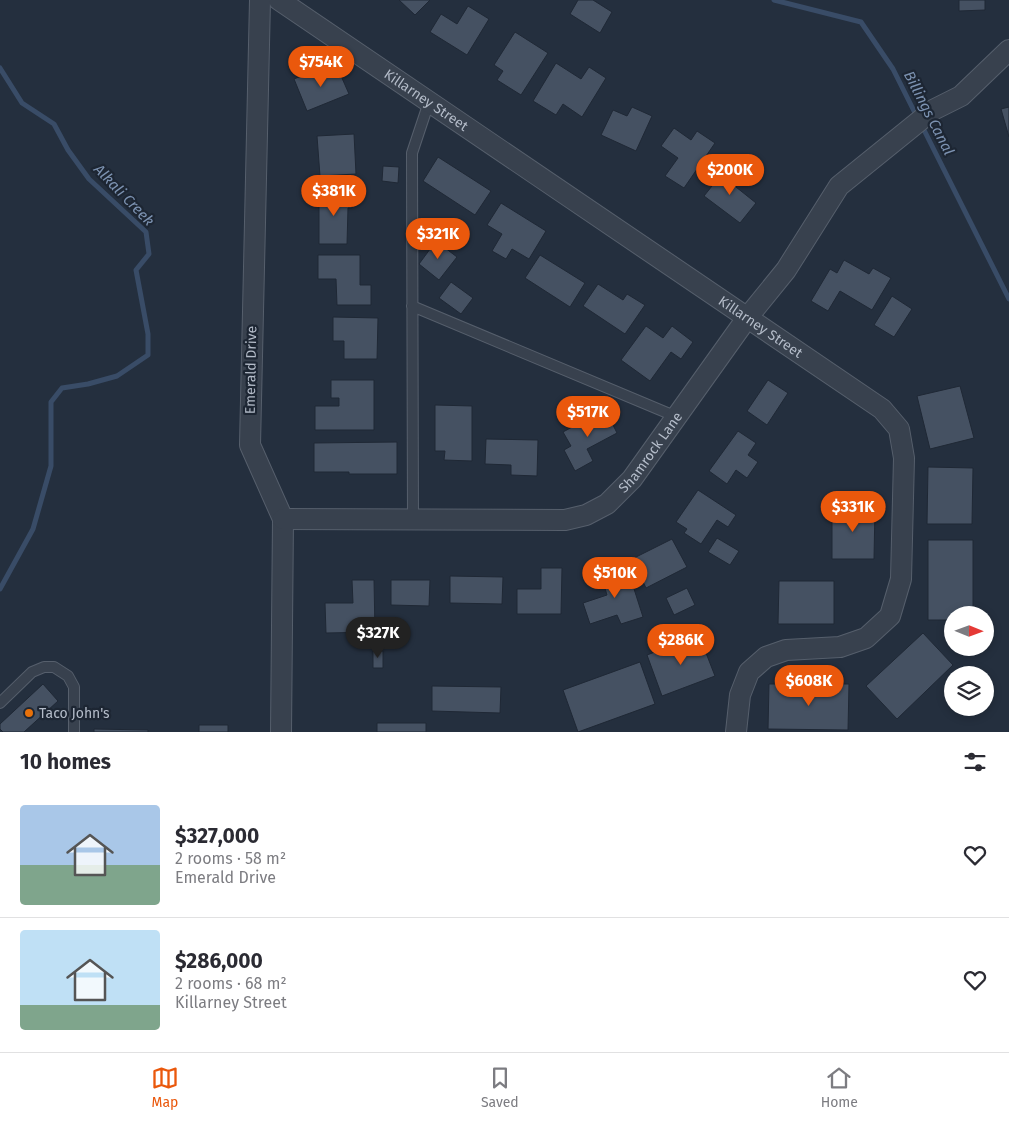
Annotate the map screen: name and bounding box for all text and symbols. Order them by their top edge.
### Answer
pin: $754K [286,46,356,88]
text: $754K [299,52,343,71]
street label: Killarney Street [381,65,472,135]
water label: Billings Canal [900,68,958,158]
pin: $200K [695,154,765,196]
water label: Alkali Creek [89,160,158,230]
text: $200K [707,160,753,179]
pin: $381K [299,174,369,217]
text: $381K [312,181,356,200]
pin: $321K [403,218,473,260]
text: $321K [417,224,459,243]
street label: Killarney Street [715,292,807,362]
street label: Emerald Drive [242,326,260,414]
pin: $517K [553,396,623,438]
text: $517K [567,402,609,421]
street label: Shamrock Lane [615,408,686,496]
pin: $331K [818,490,888,533]
text: $331K [832,497,874,516]
pin: $510K [580,556,650,599]
text: $510K [593,563,637,582]
north arrow [944,606,994,656]
map controls [944,606,994,716]
pin: $327K [343,616,413,659]
text: $327K [357,623,399,642]
pin: $286K [646,624,716,666]
text: $286K [658,630,704,649]
pin: $608K [774,664,844,707]
button: layers [944,666,994,716]
text: $608K [786,671,832,690]
place label: Taco John's [39,705,110,722]
marker: Taco John's [23,707,35,719]
icon: filters [961,748,989,776]
text: 10 homes [20,749,111,775]
text: $327,000 [175,823,259,849]
icon: home [60,825,120,885]
icon: heart [961,841,989,869]
text: 2 rooms · 58 m² [175,849,286,868]
text: Emerald Drive [175,868,276,887]
text: $286,000 [175,948,263,974]
icon: home [60,950,120,1010]
icon: heart [961,966,989,994]
text: 2 rooms · 68 m² [175,974,287,993]
text: Killarney Street [175,993,287,1012]
tab: Map [151,1064,179,1111]
tab: Saved [481,1064,519,1111]
tab: Home [821,1064,858,1111]

